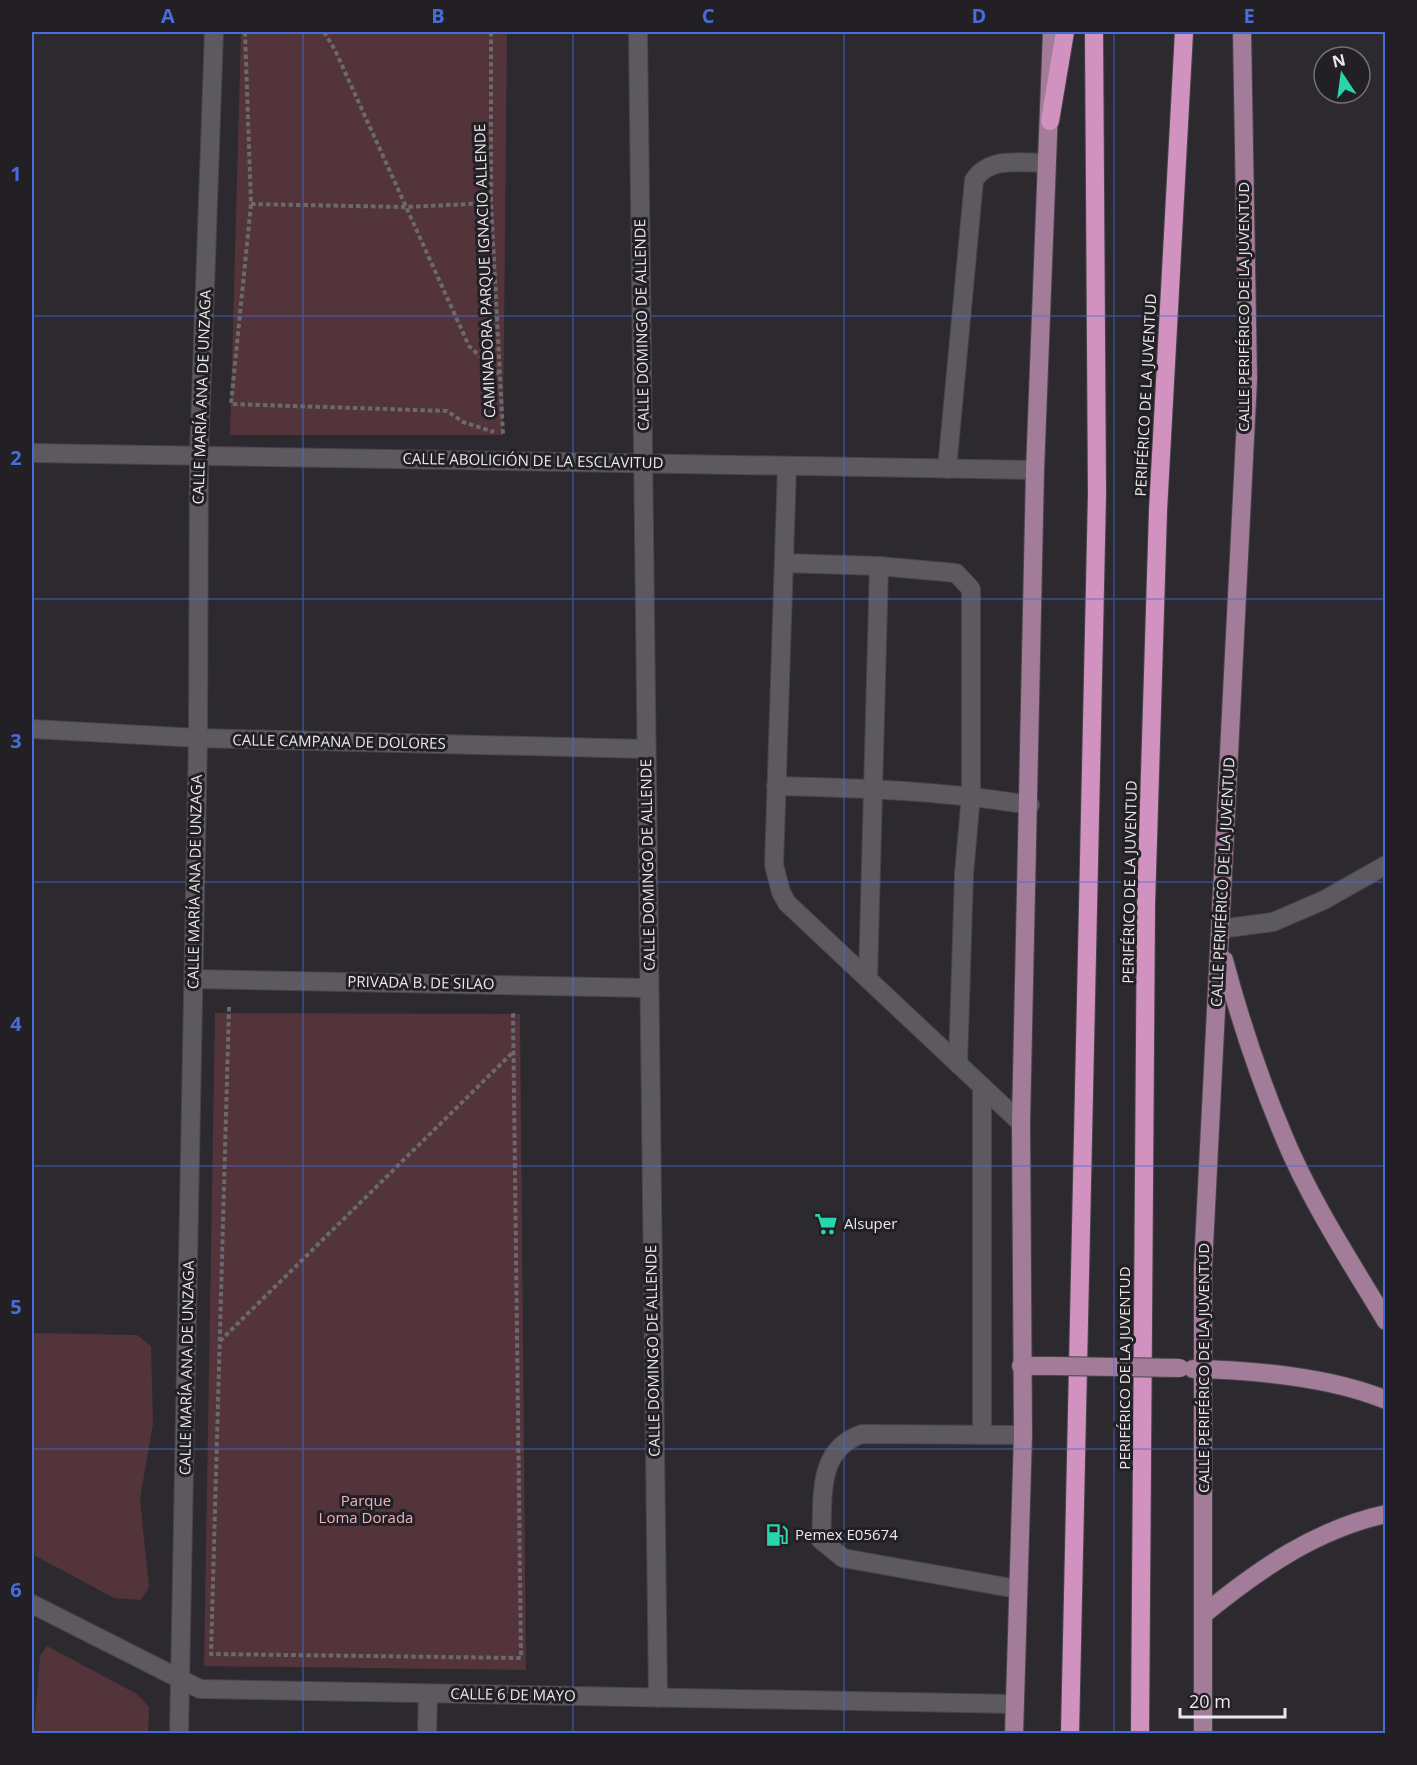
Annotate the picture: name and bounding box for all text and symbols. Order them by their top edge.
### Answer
text: A [161,2,175,29]
text: B [431,2,445,29]
text: C [702,2,715,29]
text: D [972,2,986,29]
text: E [1243,2,1255,29]
north arrow [1312,45,1372,105]
text: N [1330,48,1347,73]
street label: CAMINADORA PARQUE IGNACIO ALLENDE [469,124,499,418]
text: 1 [10,160,22,187]
street label: CALLE PERIFÉRICO DE LA JUVENTUD [1233,182,1253,432]
street label: CALLE DOMINGO DE ALLENDE [629,219,653,431]
street label: CALLE MARÍA ANA DE UNZAGA [187,289,215,505]
street label: PERIFÉRICO DE LA JUVENTUD [1130,293,1160,497]
text: 2 [10,444,22,471]
street label: CALLE ABOLICIÓN DE LA ESCLAVITUD [402,448,664,472]
text: 3 [10,727,22,754]
street label: CALLE CAMPANA DE DOLORES [232,729,446,753]
street label: CALLE PERIFÉRICO DE LA JUVENTUD [1205,757,1239,1007]
street label: CALLE DOMINGO DE ALLENDE [635,759,659,971]
street label: CALLE MARÍA ANA DE UNZAGA [182,774,206,989]
street label: PERIFÉRICO DE LA JUVENTUD [1117,780,1141,984]
street label: PRIVADA B. DE SILAO [347,971,495,993]
text: 4 [10,1010,22,1037]
supermarket icon: Alsuper [813,1211,839,1237]
place label: Alsuper [844,1213,897,1233]
street label: CALLE PERIFÉRICO DE LA JUVENTUD [1193,1243,1213,1493]
street label: CALLE DOMINGO DE ALLENDE [640,1245,664,1457]
street label: CALLE MARÍA ANA DE UNZAGA [174,1260,198,1475]
street label: PERIFÉRICO DE LA JUVENTUD [1114,1266,1134,1470]
text: 5 [10,1293,22,1320]
park label: Parque Loma Dorada [319,1490,413,1527]
fuel station icon: Pemex E05674 [764,1522,790,1548]
place label: Pemex E05674 [795,1524,898,1544]
text: 6 [10,1576,22,1603]
scale bar [1180,1681,1285,1719]
street label: CALLE 6 DE MAYO [450,1683,576,1705]
text: 20 m [1189,1689,1231,1713]

